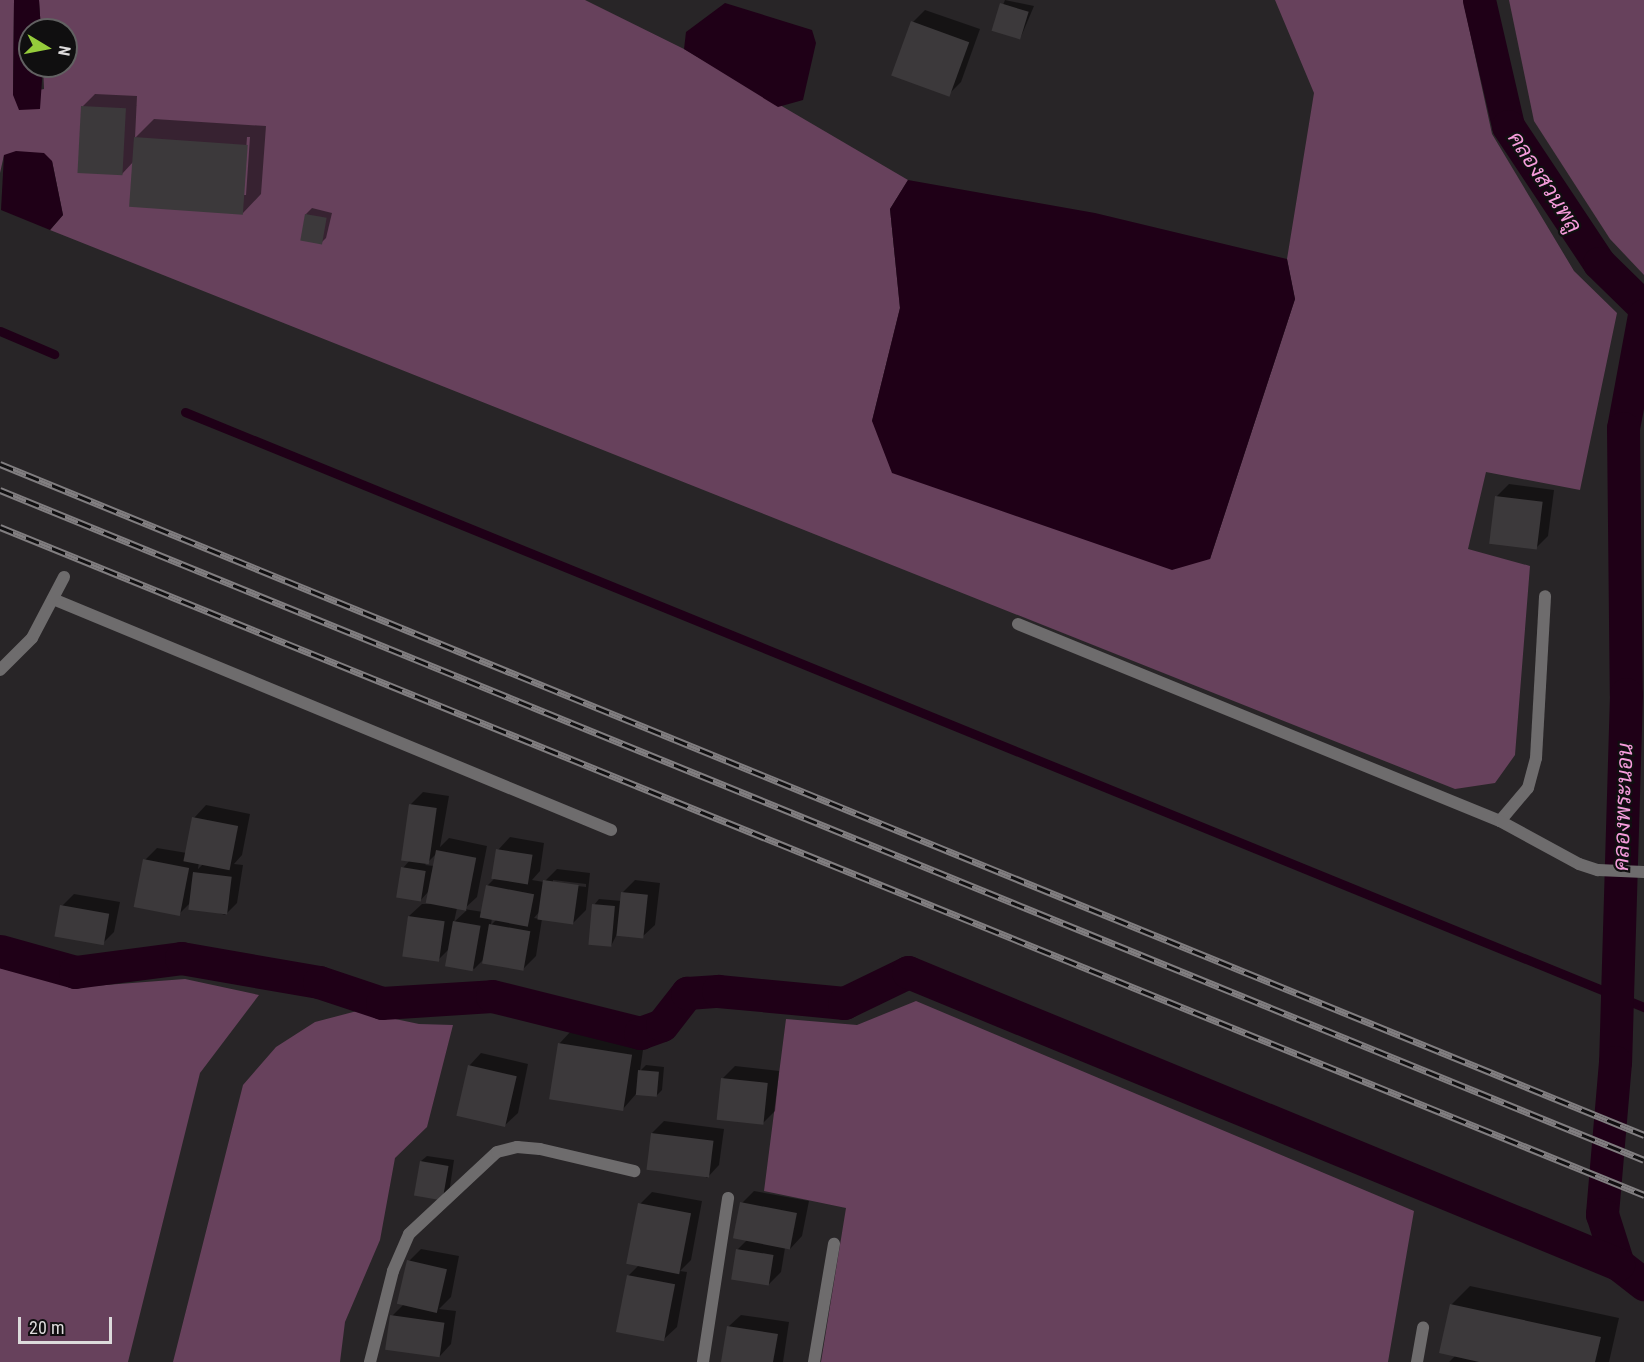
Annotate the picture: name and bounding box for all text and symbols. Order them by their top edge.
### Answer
north arrow [18,18,78,78]
text: N [54,44,74,57]
water label: คลองสวนพลู [1502,126,1588,238]
water label: คลองพระนอน [1608,743,1638,871]
scale bar [21,1305,116,1343]
text: 20 m [29,1317,64,1338]

